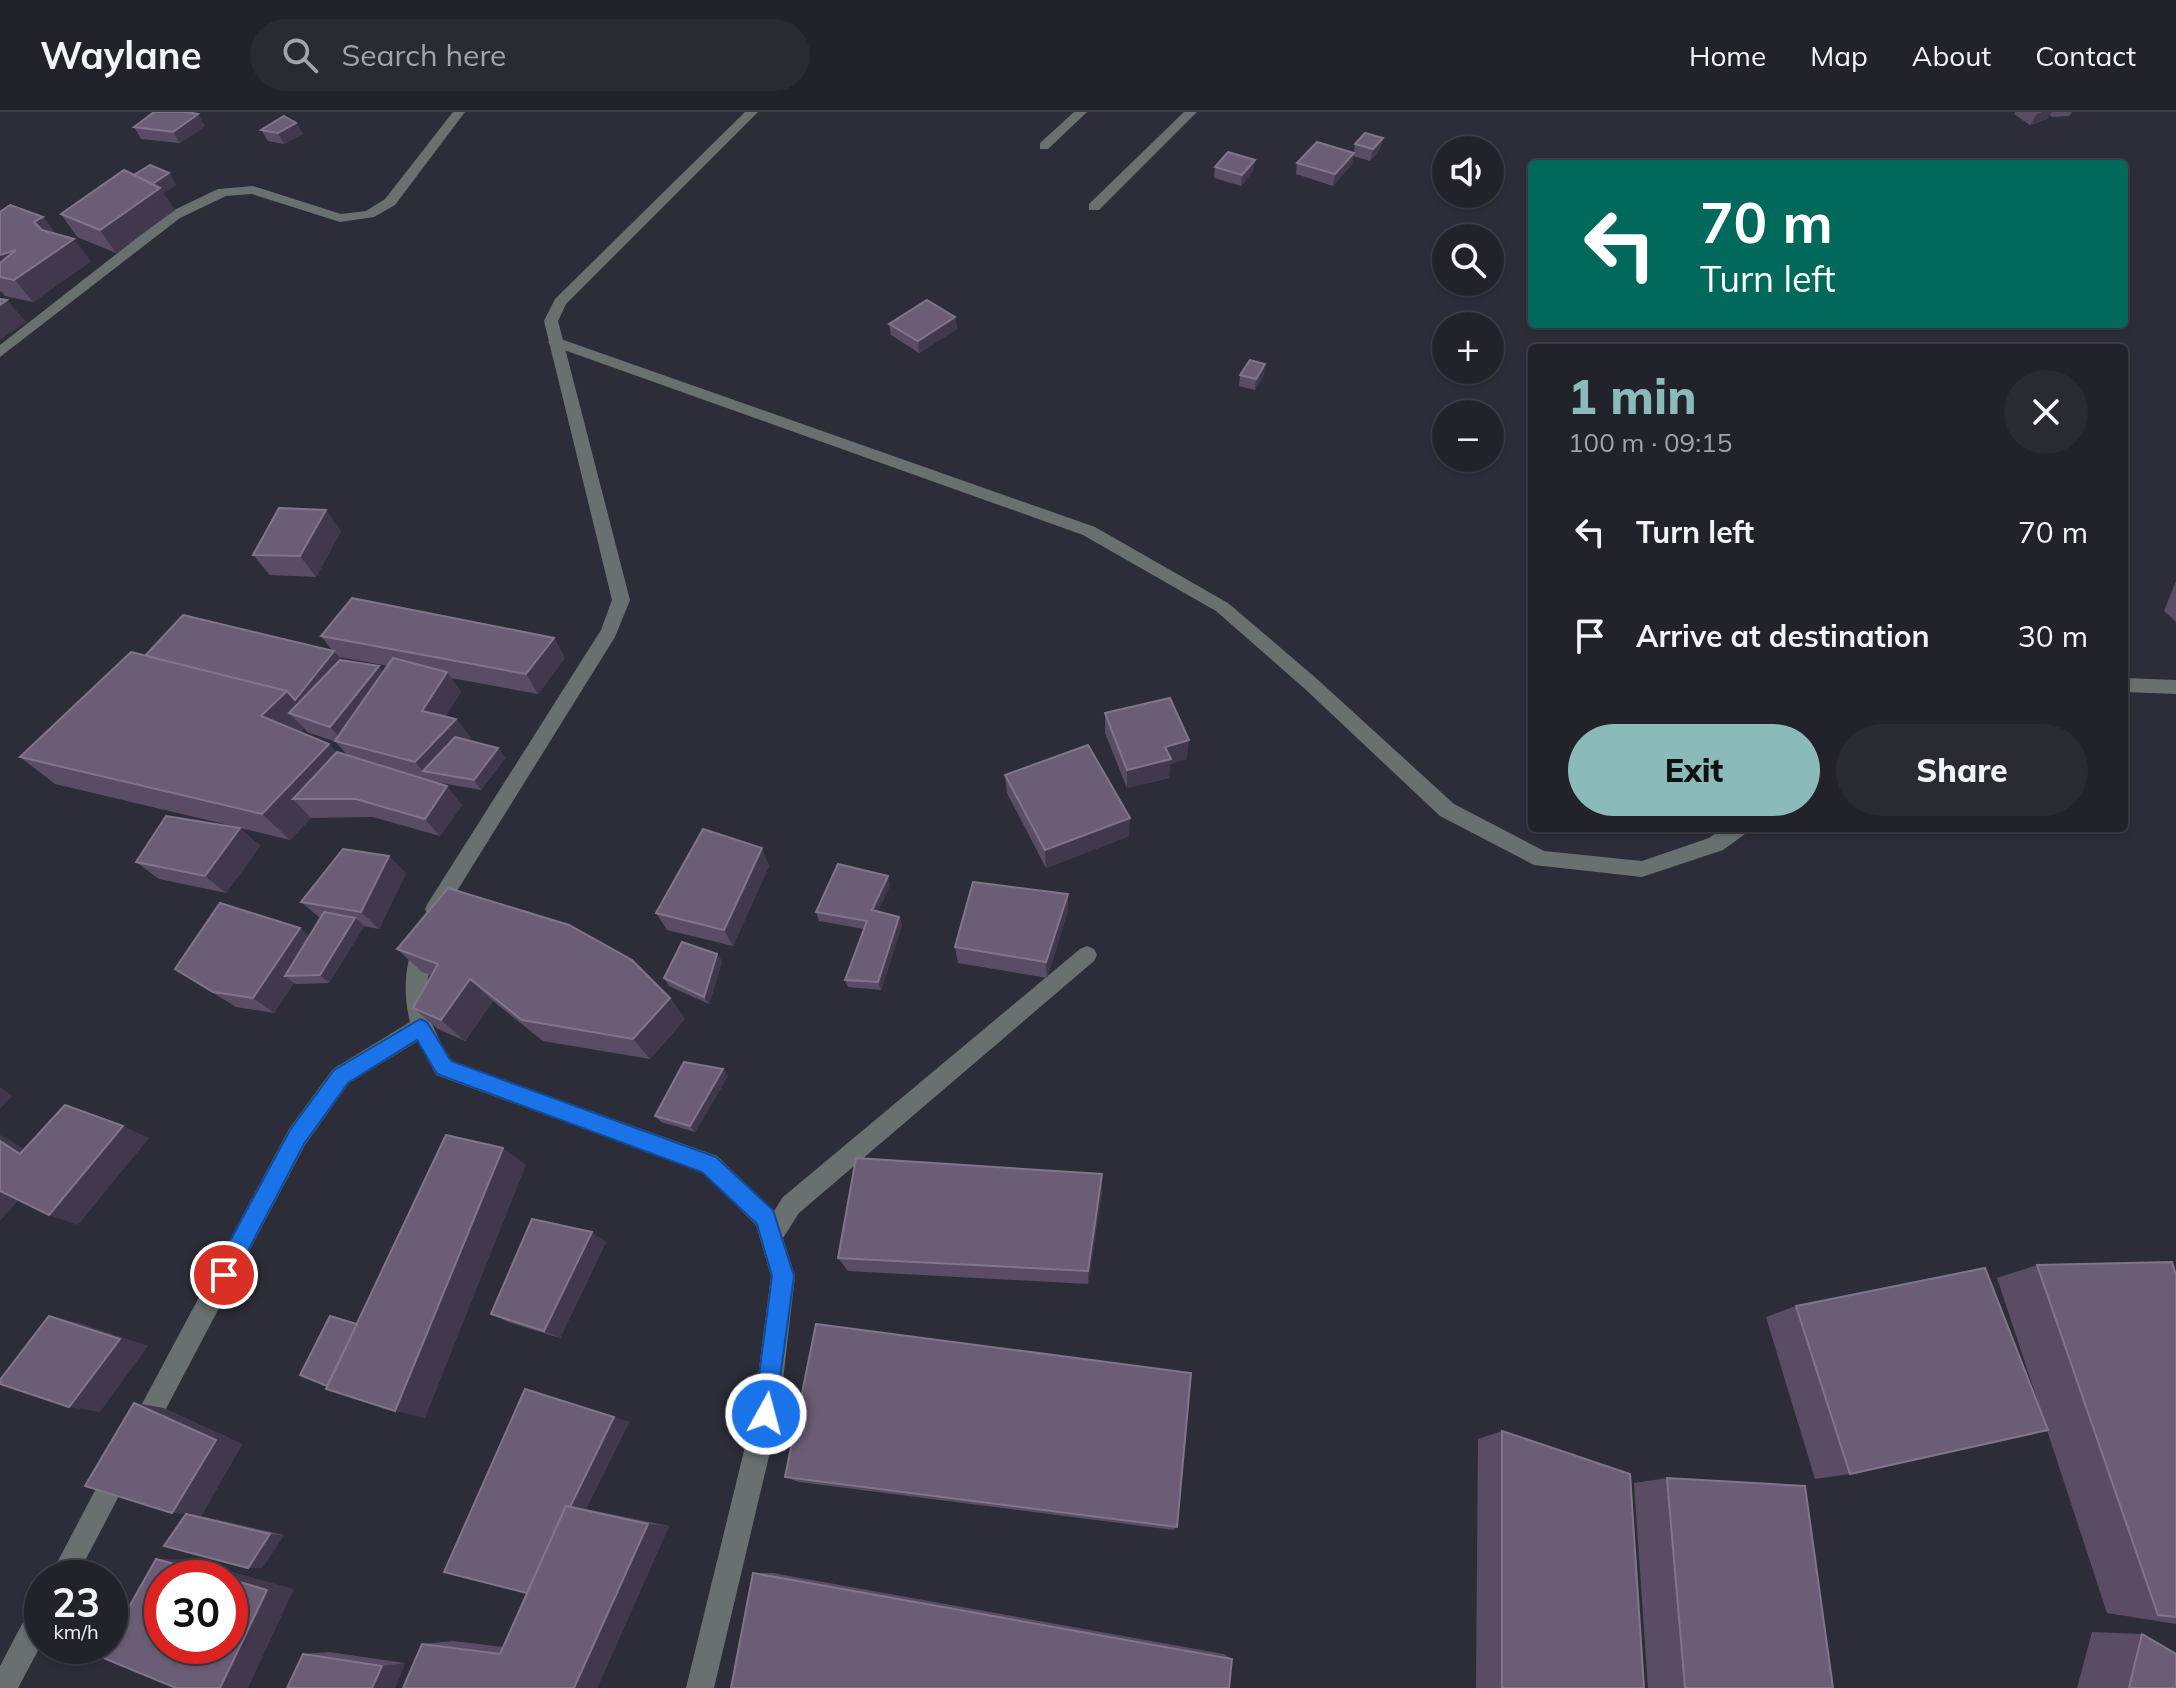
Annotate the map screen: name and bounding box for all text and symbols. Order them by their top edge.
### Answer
search box [250,19,810,91]
text: Waylane [40,31,202,79]
icon: search [278,33,322,77]
text: Search here [342,36,506,74]
text: Home [1689,38,1766,73]
text: Map [1810,38,1868,73]
text: About [1912,38,1991,73]
text: Contact [2035,38,2136,73]
map controls [1432,136,1504,472]
button: sound [1432,136,1504,208]
text: 70 m [1700,187,1833,257]
icon: left [1568,192,1672,296]
button: search [1432,224,1504,296]
text: Turn left [1700,256,1836,301]
button: + [1432,312,1504,384]
text: 1 min [1568,366,1697,426]
button: close [2004,370,2088,454]
button: − [1432,400,1504,472]
text: 100 m · 09:15 [1568,426,1732,459]
icon: left [1568,510,1612,554]
text: Turn left [1636,513,1754,551]
text: 70 m [2018,513,2088,551]
icon: arrive [1568,614,1612,658]
text: Arrive at destination [1636,617,1930,655]
text: 30 m [2018,617,2088,655]
button: Exit [1568,724,1820,816]
button: Share [1836,724,2088,816]
pin [190,1241,258,1309]
icon: arrive [202,1253,246,1297]
position arrow [724,1372,808,1456]
speed limit sign: 30 [144,1560,248,1664]
text: 23 [52,1577,100,1627]
text: km/h [53,1619,99,1644]

